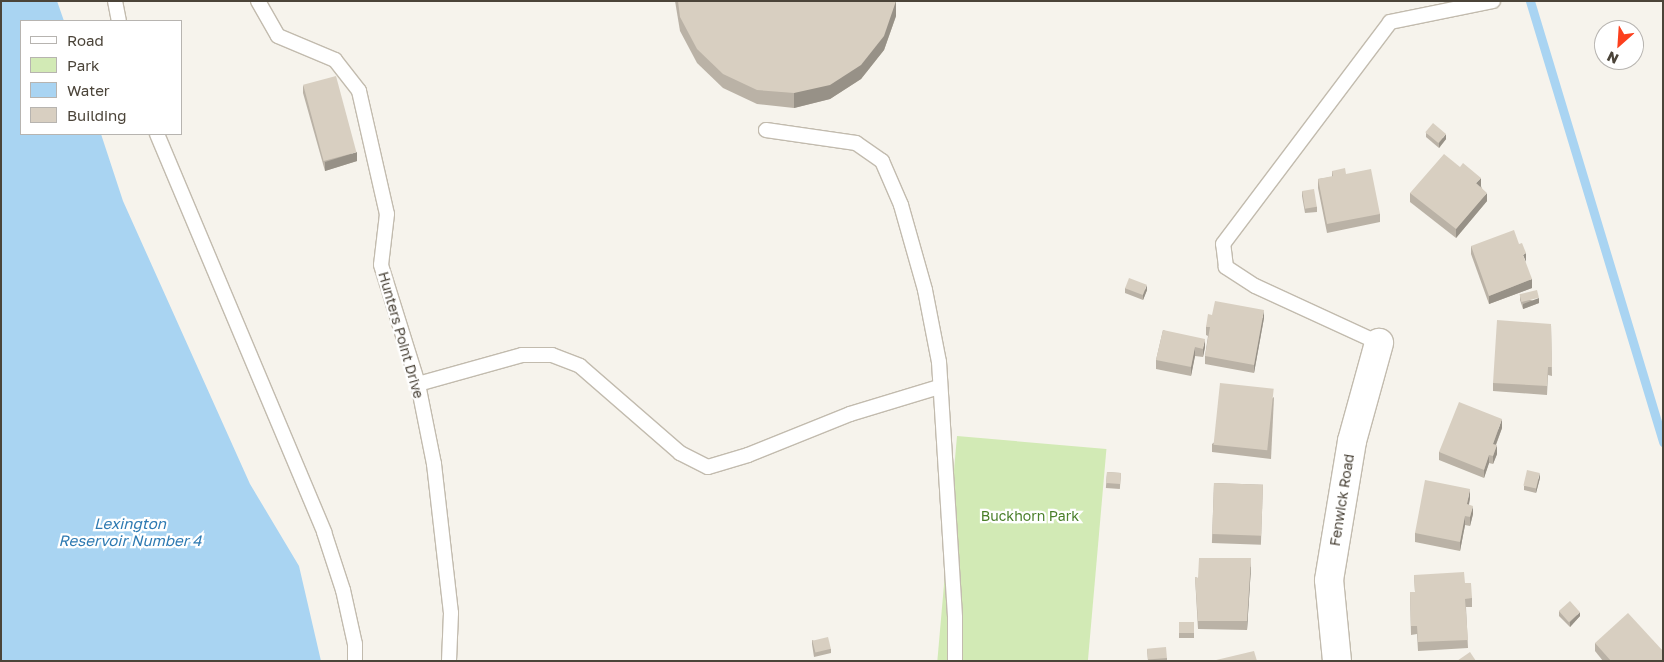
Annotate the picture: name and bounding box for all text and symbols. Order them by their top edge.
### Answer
legend [20,20,182,135]
north arrow [1594,20,1644,70]
text: Road [67,31,104,49]
text: N [1604,48,1621,68]
text: Park [67,56,99,74]
text: Water [67,81,110,99]
text: Building [67,106,127,124]
street label: Hunters Point Drive [375,270,427,400]
street label: Fenwick Road [1326,453,1358,547]
park label: Buckhorn Park [981,508,1079,524]
water label: Lexington Reservoir Number 4 [59,514,201,549]

